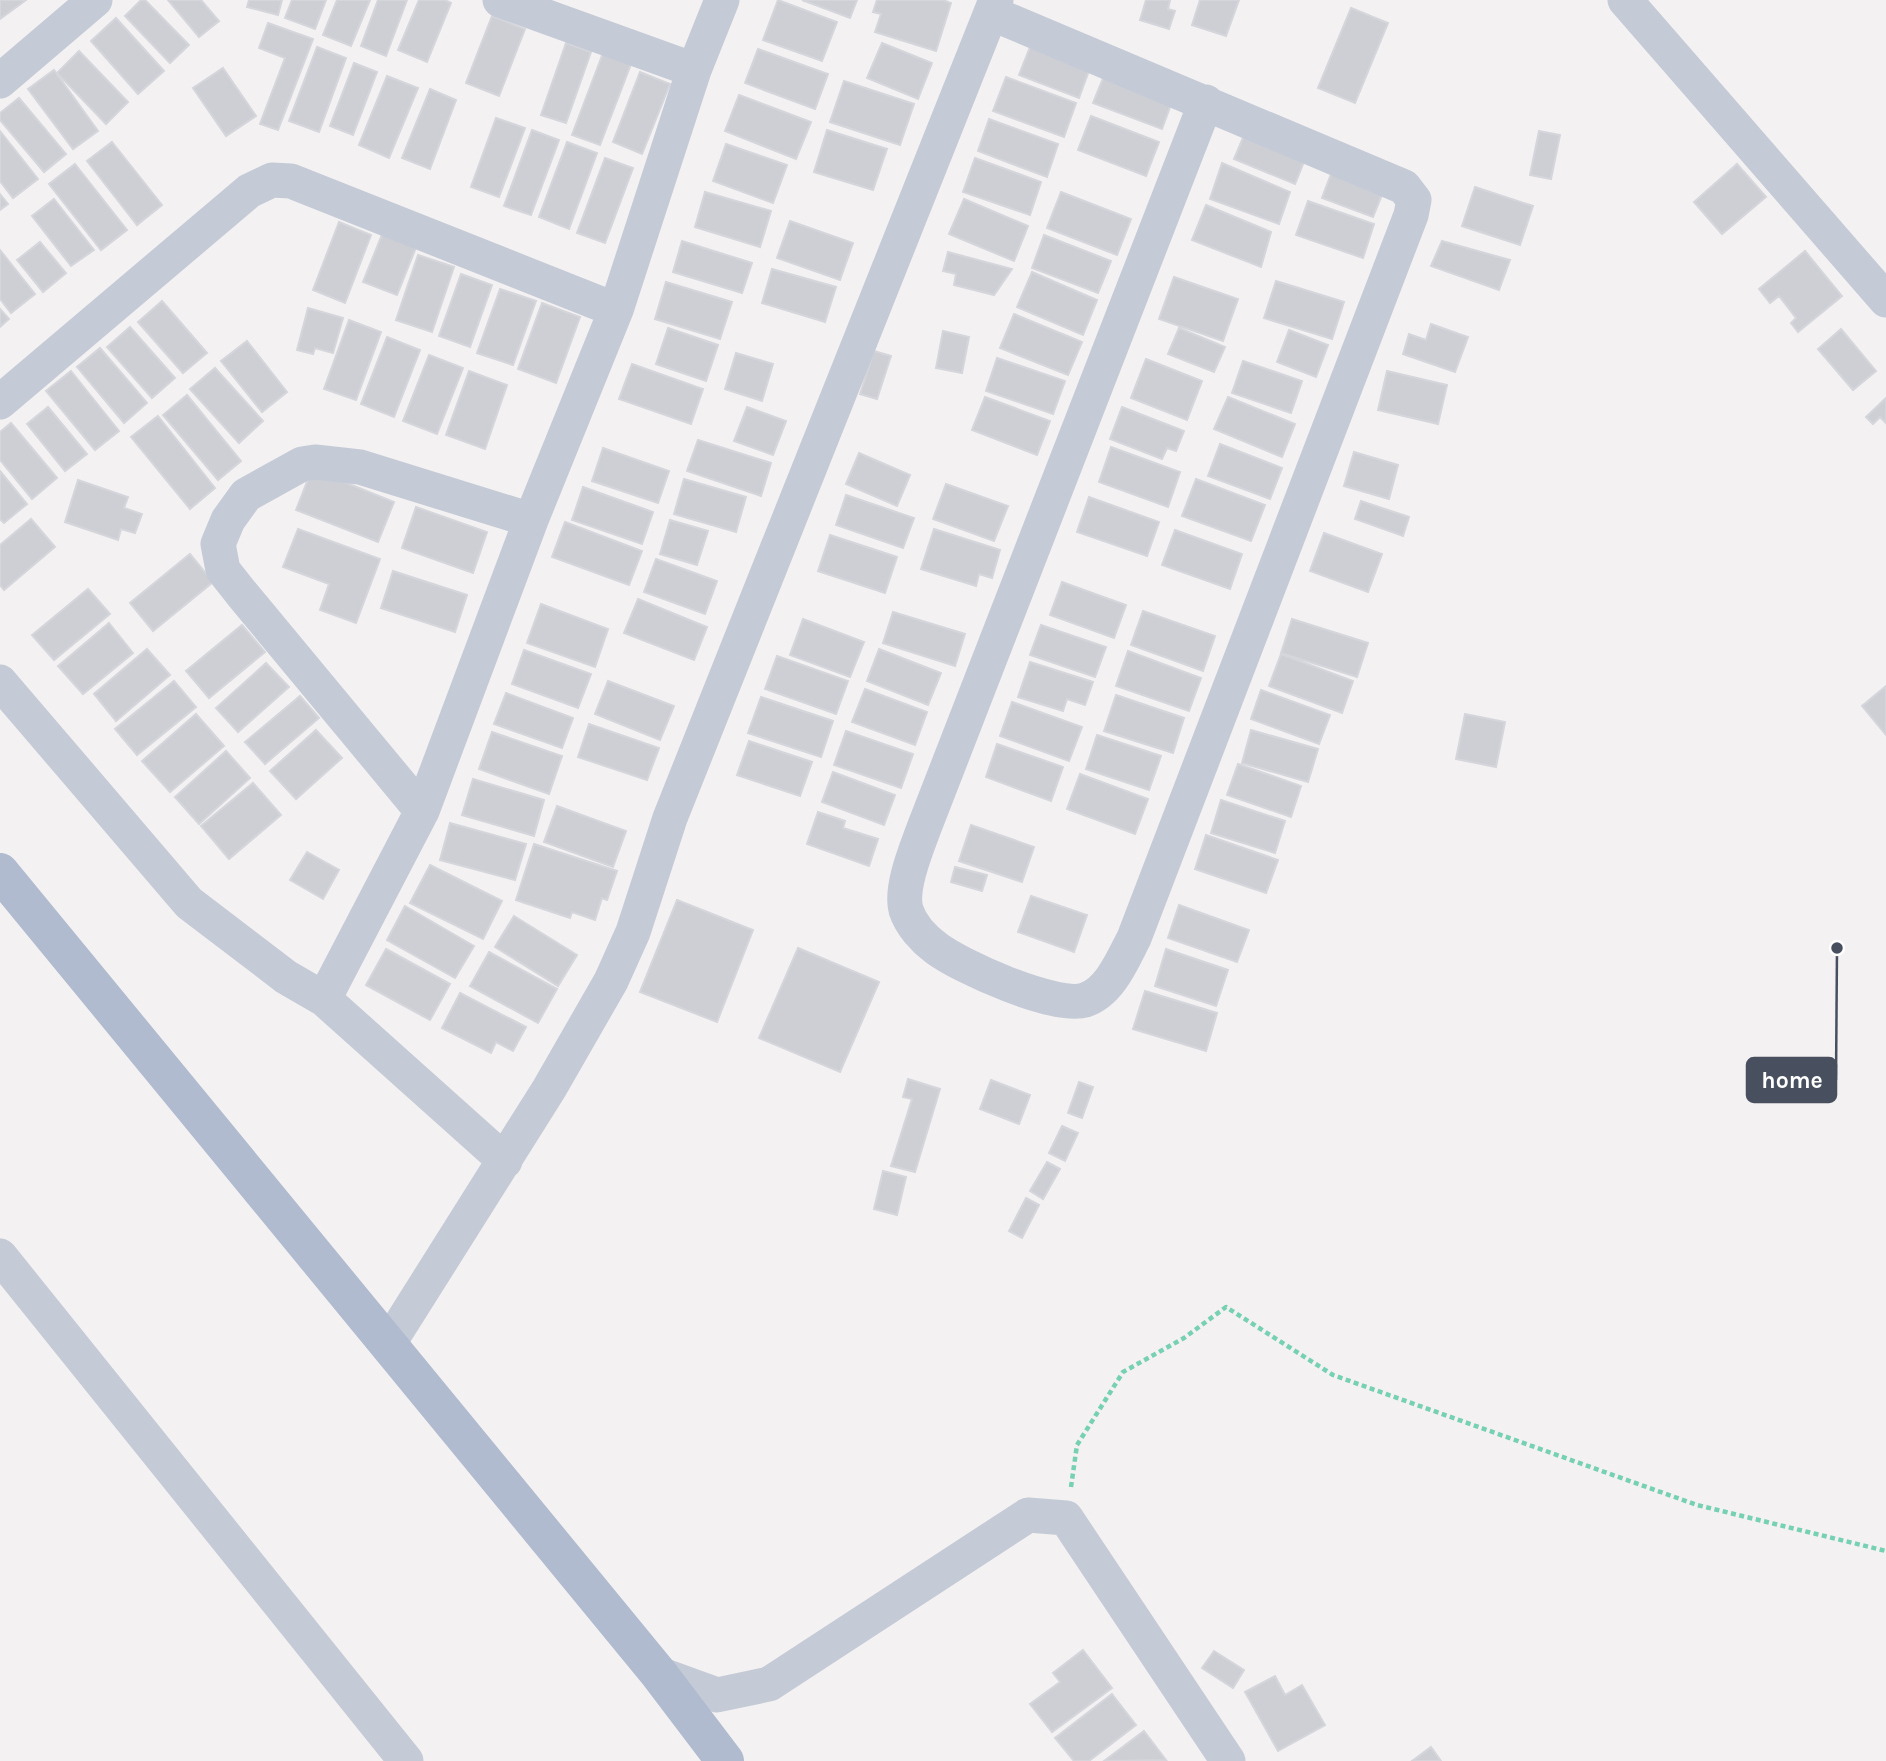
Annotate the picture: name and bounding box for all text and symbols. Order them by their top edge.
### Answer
callout: home [1747,1058,1836,1102]
text: home [1761,1067,1823,1094]

